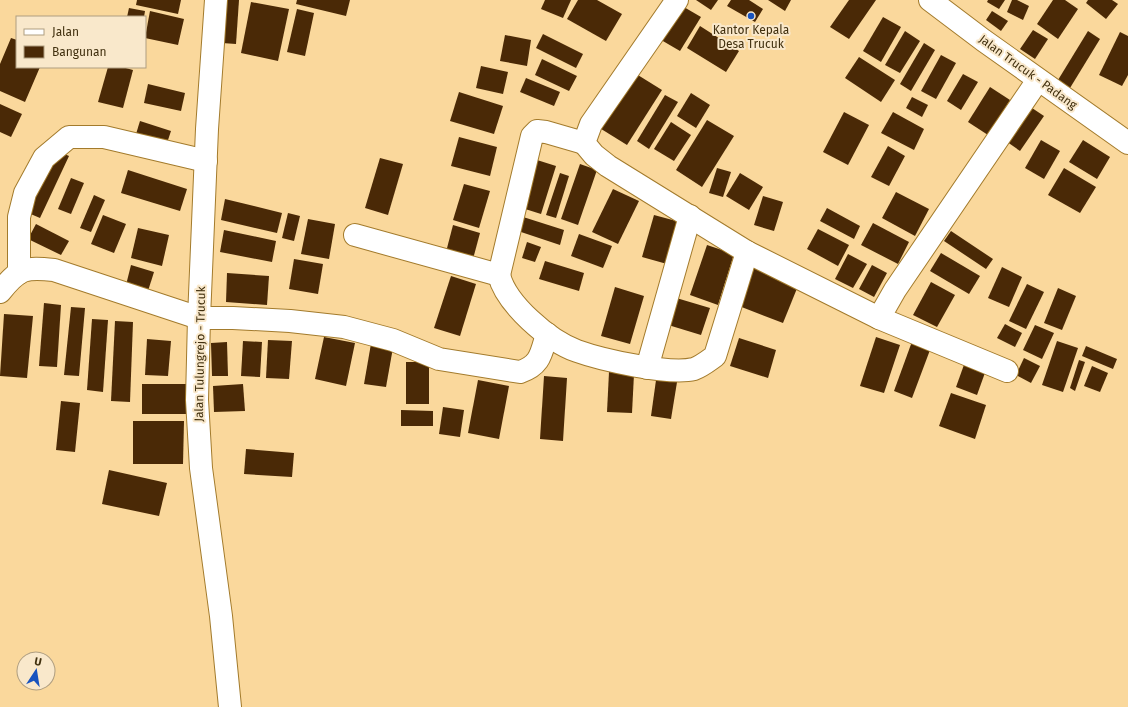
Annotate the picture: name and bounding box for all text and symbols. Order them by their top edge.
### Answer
marker: Kantor Kepala Desa Trucuk [746,11,756,21]
legend [16,16,146,68]
place label: Kantor Kepala Desa Trucuk [713,23,789,51]
text: Jalan [52,25,79,39]
street label: Jalan Trucuk - Padang [976,32,1080,113]
text: Bangunan [52,45,107,59]
street label: Jalan Tulungrejo - Trucuk [192,285,208,422]
north arrow [16,651,56,691]
text: U [33,655,43,669]

